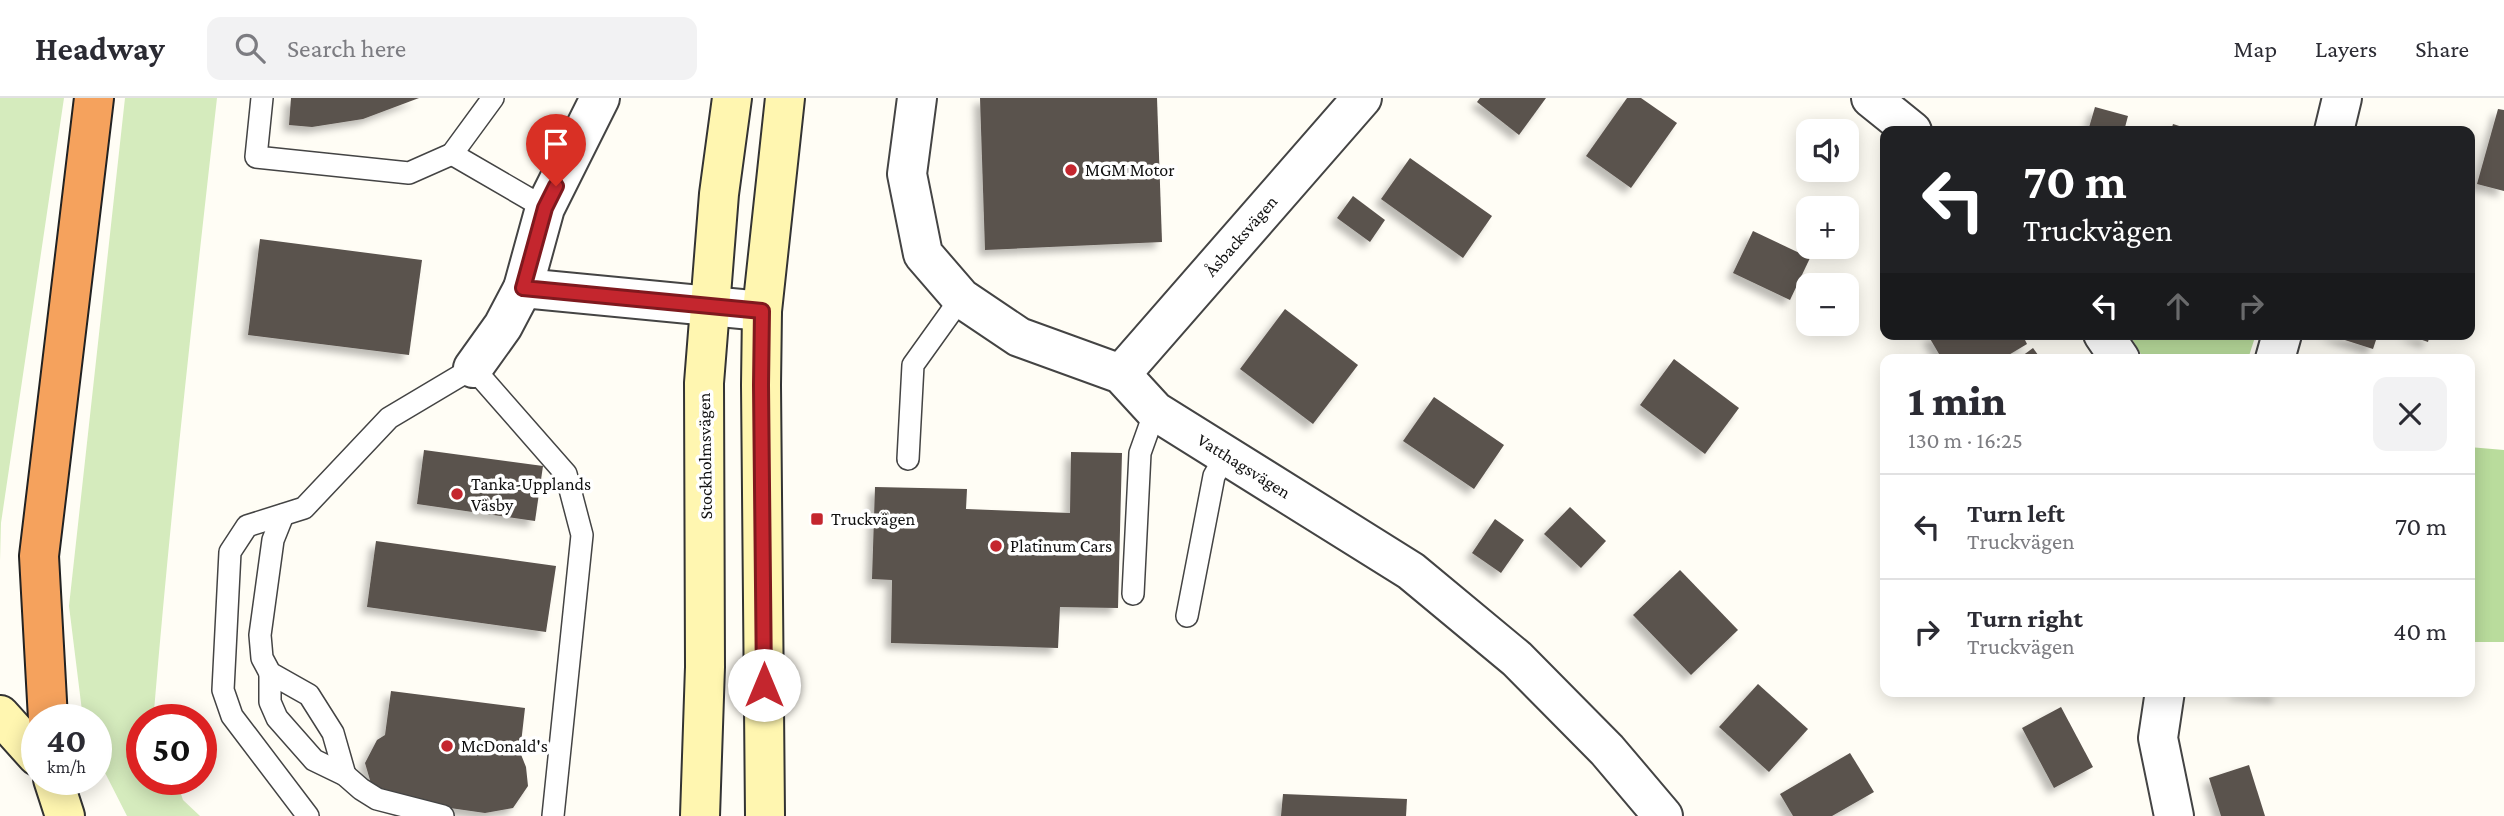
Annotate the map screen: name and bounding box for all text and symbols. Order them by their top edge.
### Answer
search box [207,17,697,80]
icon: search [231,29,269,67]
text: Headway [35,30,165,67]
text: Search here [287,34,406,63]
text: Map [2233,35,2277,62]
text: Layers [2315,35,2377,62]
text: Share [2415,35,2469,62]
pin [526,114,586,186]
map controls [1796,119,1859,336]
button: sound [1796,119,1859,182]
icon: arrive [537,125,575,163]
icon: left [1908,154,1999,245]
text: 70 m [2023,154,2127,209]
place label: MGM Motor [1085,160,1175,180]
marker: MGM Motor [1063,162,1079,178]
street label: Åsbacksvägen [1201,191,1282,280]
button: + [1796,196,1859,259]
text: Truckvägen [2023,212,2173,248]
button: − [1796,273,1859,336]
icon: left [2086,287,2124,325]
icon: ahead [2159,287,2197,325]
icon: right [2232,287,2270,325]
text: 1 min [1908,377,2006,424]
button: close [2373,377,2447,451]
street label: Stockholmsvägen [694,392,716,519]
text: 130 m · 16:25 [1908,427,2023,453]
street label: Vatthagsvägen [1194,429,1295,503]
place label: Tanka-Upplands Väsby [471,474,591,515]
marker: Tanka-Upplands Väsby [449,486,465,502]
text: Turn left [1967,499,2065,528]
icon: left [1908,508,1946,546]
place label: Truckvägen [831,509,915,529]
marker: Truckvägen [809,511,825,527]
text: 70 m [2395,512,2447,541]
text: Truckvägen [1967,528,2075,554]
place label: Platinum Cars [1010,536,1112,556]
marker: Platinum Cars [988,538,1004,554]
text: Turn right [1967,604,2083,633]
icon: right [1908,613,1946,651]
text: 40 m [2393,617,2447,646]
text: Truckvägen [1967,633,2075,659]
position arrow [727,648,801,722]
speed limit sign: 50 [126,704,217,795]
text: 40 [46,721,87,760]
place label: McDonald's [461,736,548,756]
marker: McDonald's [439,738,455,754]
text: km/h [47,757,86,777]

